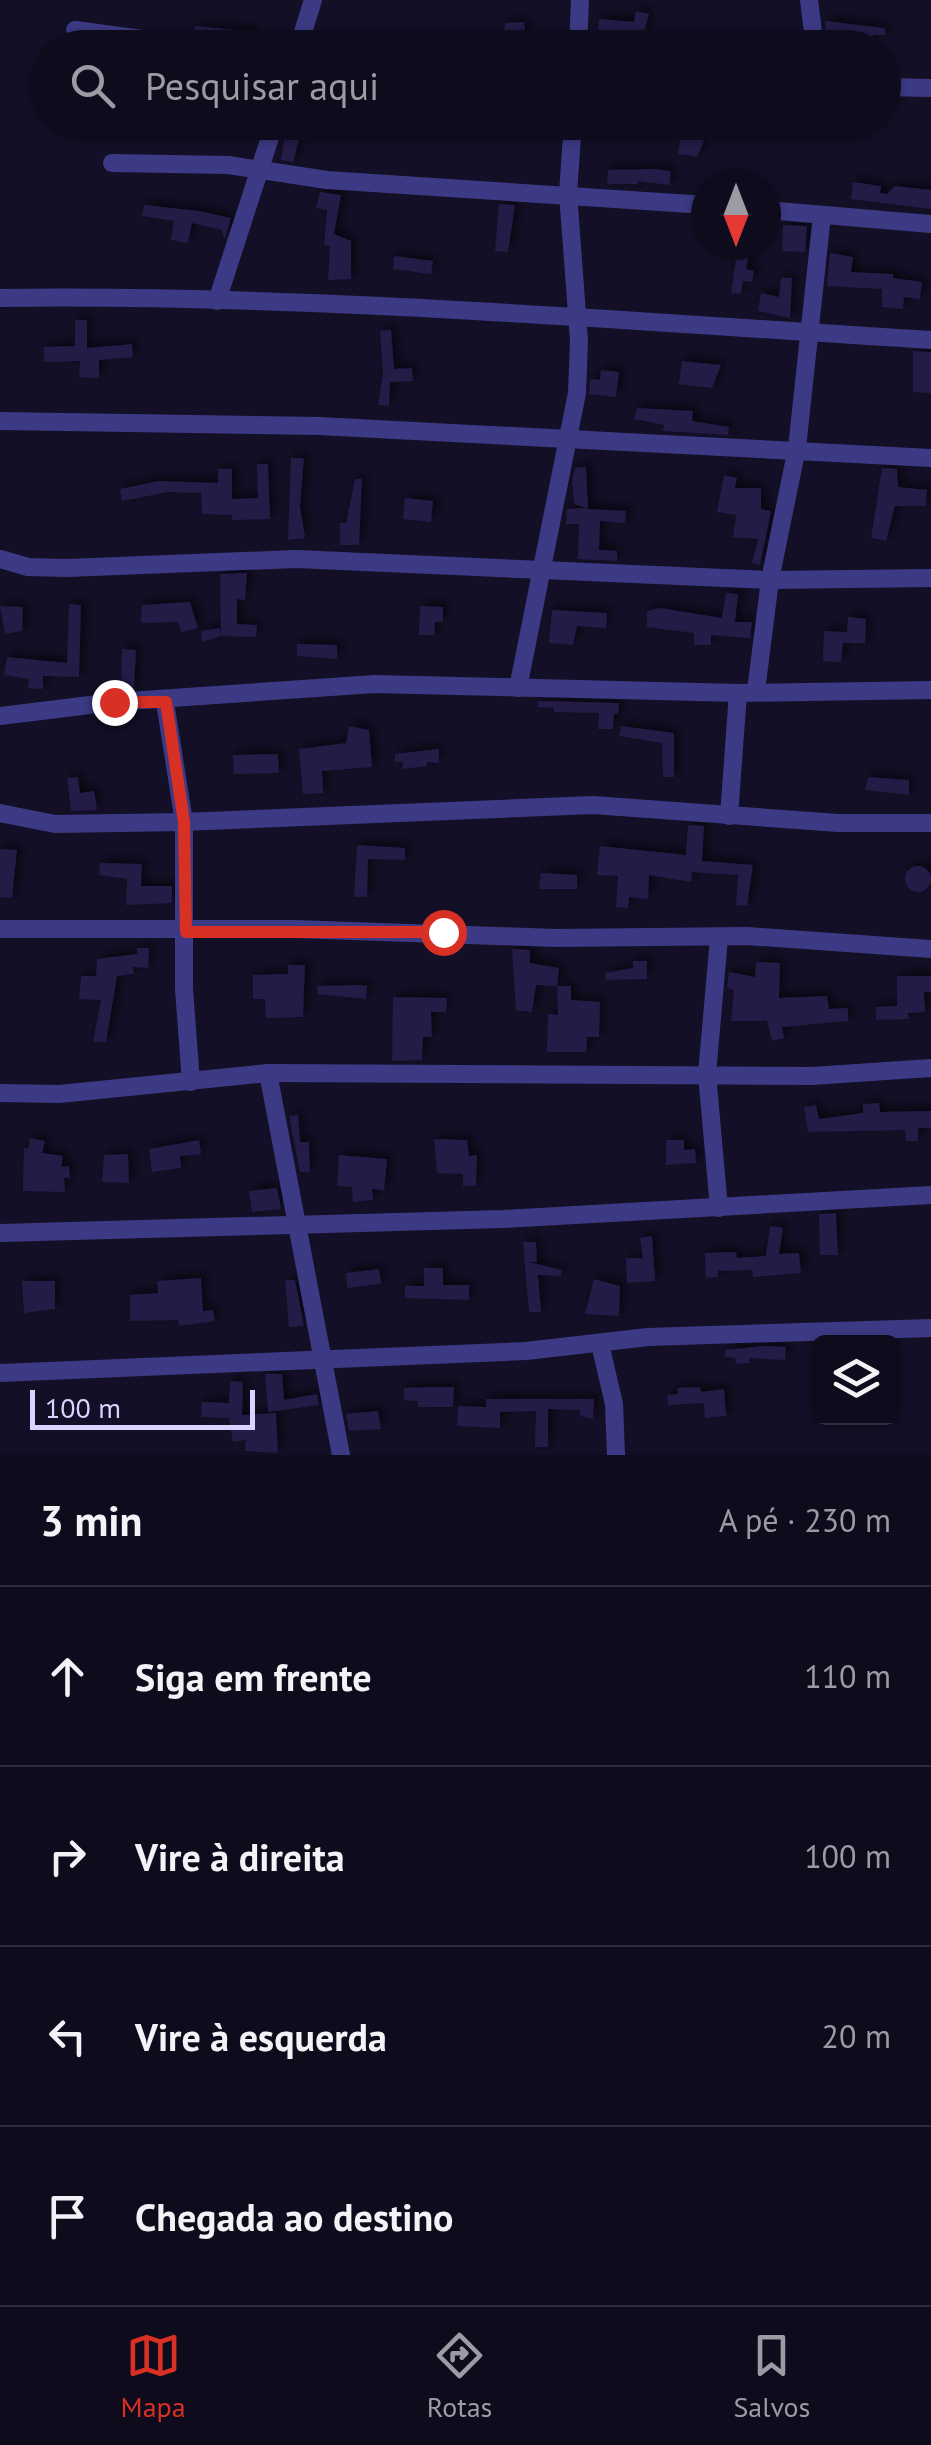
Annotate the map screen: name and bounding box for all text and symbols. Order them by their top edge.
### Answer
search box [30,30,901,140]
icon: search [65,58,120,113]
text: Pesquisar aqui [145,61,379,110]
north arrow [691,170,781,260]
route end [92,680,138,726]
route start [421,910,467,956]
map controls [811,1335,901,1425]
button: layers [811,1335,901,1425]
scale bar [30,1385,255,1430]
text: 100 m [45,1389,121,1426]
text: 3 min [40,1493,142,1548]
text: A pé · 230 m [719,1499,891,1541]
icon: ahead [40,1649,95,1704]
text: Siga em frente [135,1652,372,1701]
text: 110 m [804,1655,891,1697]
icon: right [40,1829,95,1884]
text: Vire à direita [135,1832,345,1881]
text: 100 m [804,1835,891,1877]
icon: left [40,2009,95,2064]
text: Vire à esquerda [135,2012,387,2061]
text: 20 m [822,2015,891,2057]
icon: arrive [40,2189,95,2244]
text: Chegada ao destino [135,2192,454,2241]
tab: Mapa [121,2328,186,2425]
tab: Rotas [427,2328,492,2425]
tab: Salvos [733,2328,810,2425]

